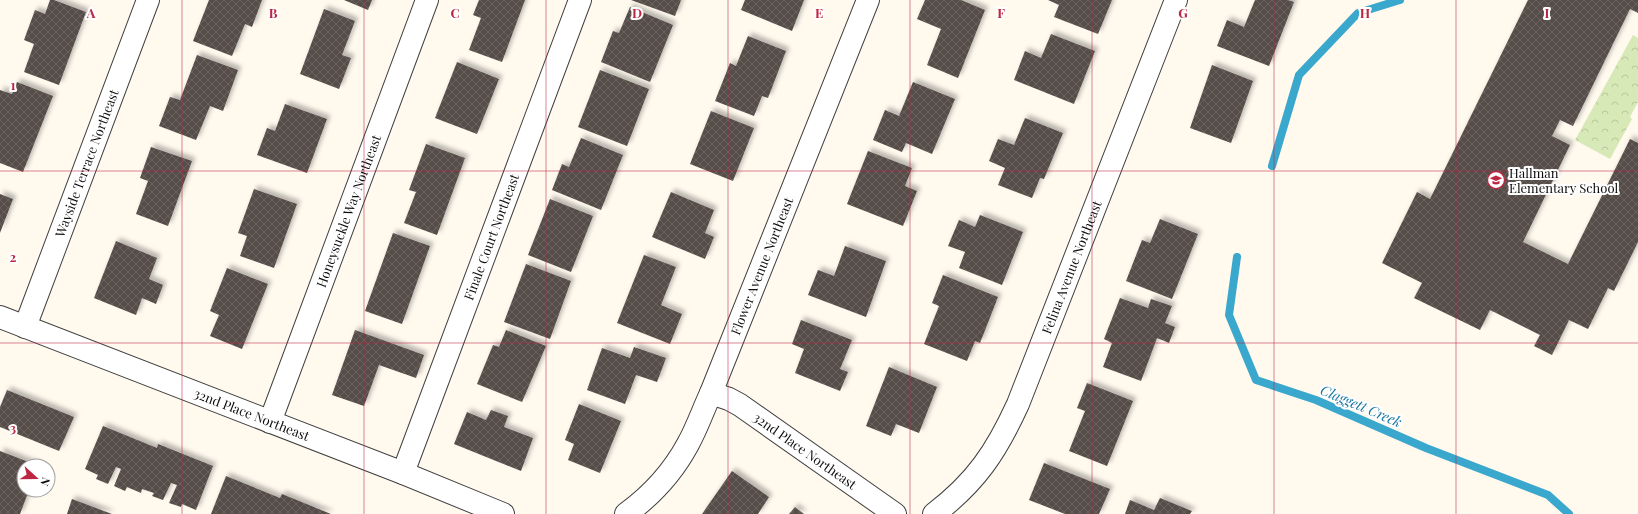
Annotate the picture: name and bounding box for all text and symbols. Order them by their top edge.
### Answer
text: A [86,4,96,21]
text: B [269,4,278,21]
text: C [450,4,460,21]
text: D [632,4,642,21]
text: E [815,4,823,21]
text: F [997,4,1005,21]
text: G [1178,4,1188,21]
text: H [1360,4,1370,21]
text: I [1545,4,1550,21]
text: 1 [11,76,16,93]
street label: Wayside Terrace Northeast [50,86,122,240]
street label: Honeysuckle Way Northeast [312,132,384,290]
place label: Hallman Elementary School [1509,164,1618,196]
school or university icon: Hallman Elementary School [1486,170,1506,190]
street label: Finale Court Northeast [459,171,522,302]
street label: Flower Avenue Northeast [726,194,796,337]
street label: Felina Avenue Northeast [1037,197,1105,336]
text: 2 [10,248,17,265]
water label: Claggett Creek [1318,380,1405,431]
street label: 32nd Place Northeast [192,384,312,444]
street label: 32nd Place Northeast [750,408,860,493]
text: 3 [10,419,16,436]
north arrow [16,458,56,498]
text: N [37,475,54,488]

